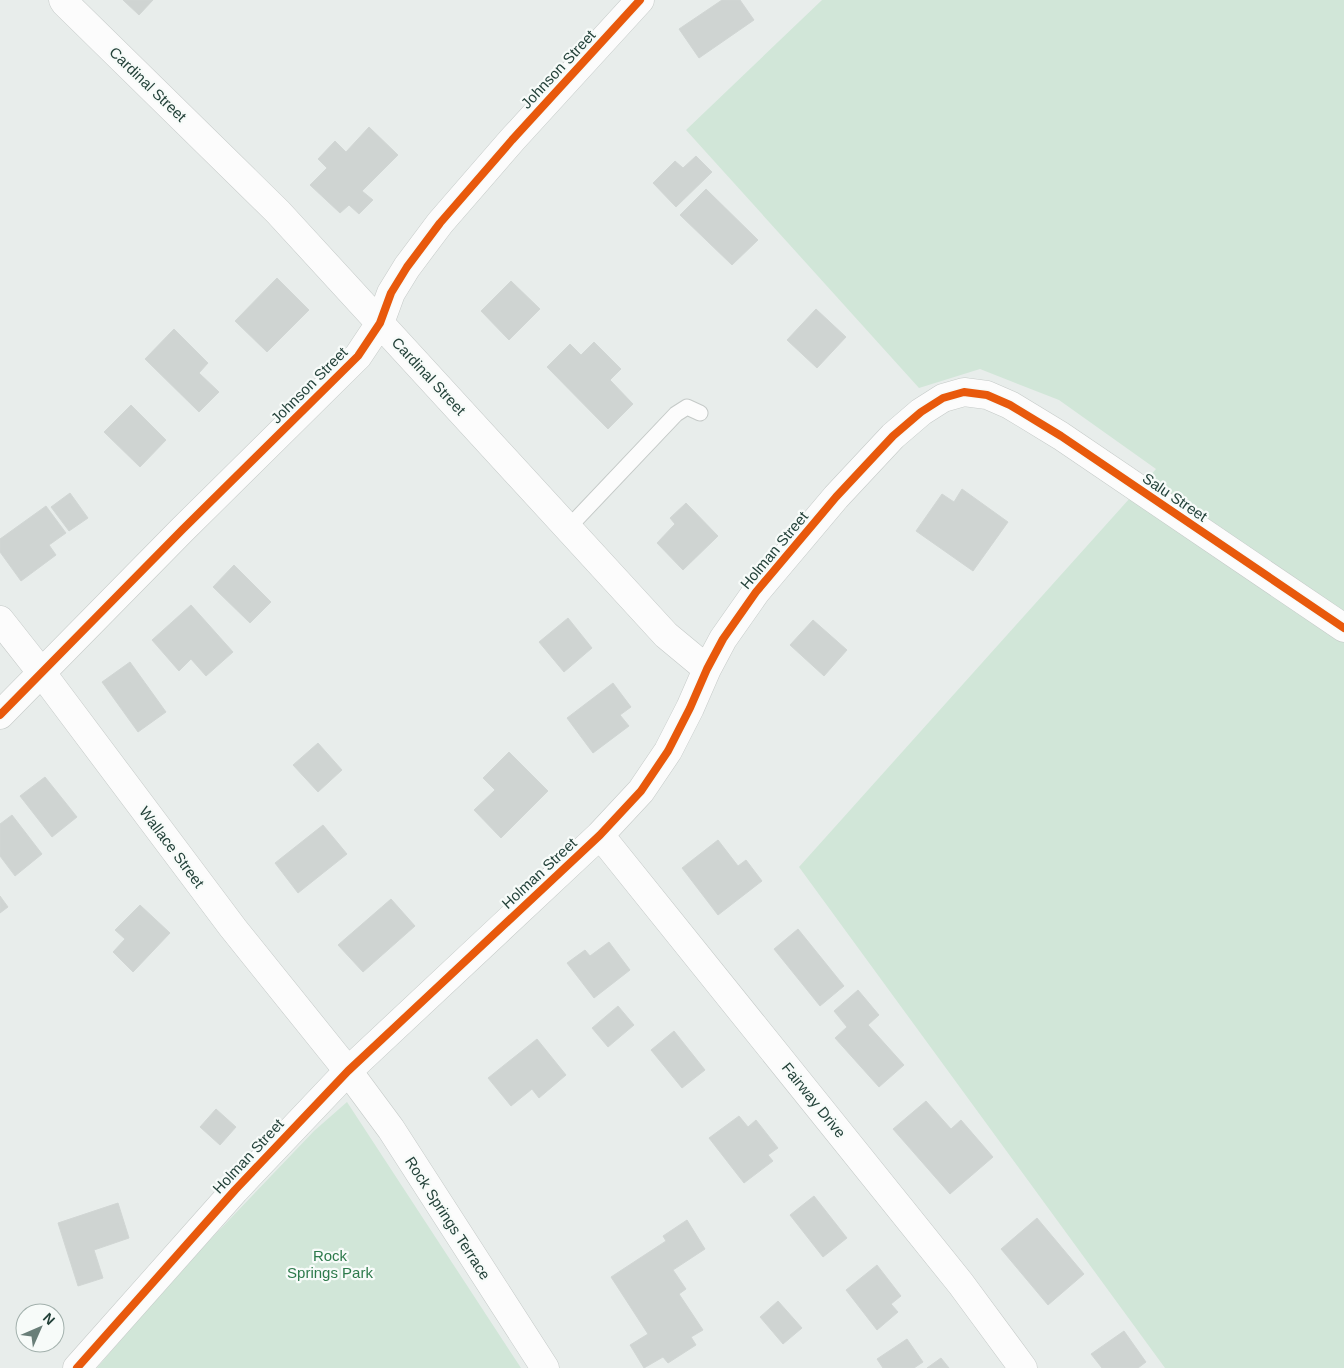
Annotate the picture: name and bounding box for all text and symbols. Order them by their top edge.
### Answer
street label: Johnson Street [517,26,599,112]
street label: Cardinal Street [106,43,190,125]
street label: Cardinal Street [389,334,470,419]
street label: Johnson Street [267,343,351,427]
street label: Salu Street [1139,469,1211,525]
street label: Holman Street [737,507,812,592]
street label: Wallace Street [136,803,208,892]
street label: Holman Street [498,834,580,912]
street label: Fairway Drive [779,1059,849,1141]
street label: Holman Street [209,1115,287,1197]
street label: Rock Springs Terrace [402,1153,494,1283]
park label: Rock Springs Park [287,1247,373,1281]
north arrow [15,1303,65,1353]
text: N [40,1310,58,1328]

